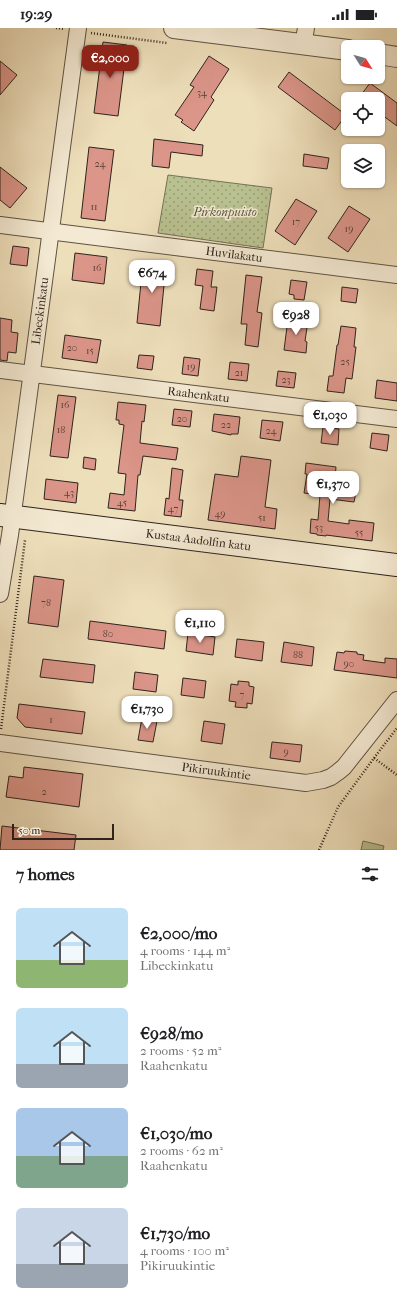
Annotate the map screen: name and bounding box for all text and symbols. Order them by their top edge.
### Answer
text: 19:29 [20,5,52,23]
north arrow [341,40,385,84]
map controls [341,40,385,188]
pin: €2,000 [77,45,143,79]
text: €2,000 [91,50,129,65]
house number: 34 [197,87,208,99]
button: locate [341,92,385,136]
button: layers [341,144,385,188]
house number: 24 [94,158,107,170]
house number: 11 [90,201,98,213]
park label: Pirkonpuisto [192,205,257,219]
house number: 17 [292,216,300,228]
house number: 19 [345,223,353,235]
street label: Huvilakatu [205,244,264,265]
pin: €674 [128,260,176,294]
house number: 16 [93,262,102,274]
text: €674 [138,265,166,280]
street label: Libeckinkatu [29,276,52,345]
pin: €928 [272,302,320,336]
text: €928 [282,307,310,322]
house number: 20 [67,342,77,354]
house number: 15 [86,345,94,357]
house number: 25 [340,356,350,368]
house number: 19 [187,361,195,373]
house number: 21 [235,367,243,379]
house number: 23 [281,374,291,386]
street label: Raahenkatu [167,384,231,405]
house number: 16 [61,399,70,411]
pin: €1,030 [297,402,363,436]
text: €1,030 [313,407,347,422]
house number: 20 [177,413,187,425]
house number: 22 [221,419,231,431]
house number: 18 [57,424,65,436]
house number: 24 [265,425,278,437]
pin: €1,370 [300,471,366,505]
text: €1,370 [316,476,350,491]
house number: 43 [64,487,74,499]
house number: 45 [117,497,127,509]
house number: 47 [168,503,178,515]
house number: 49 [214,508,226,520]
house number: 51 [258,512,266,524]
house number: 53 [315,522,323,534]
street label: Kustaa Aadolfin katu [145,526,252,554]
house number: 55 [355,527,363,539]
house number: 78 [41,597,51,609]
pin: €1,110 [167,610,233,644]
text: €1,110 [184,615,216,630]
house number: 80 [103,628,113,640]
house number: 88 [293,649,303,661]
house number: 90 [344,658,354,670]
house number: 7 [240,689,245,701]
pin: €1,730 [114,696,180,730]
text: €1,730 [130,701,164,716]
house number: 1 [49,714,53,726]
house number: 9 [283,746,289,758]
street label: Pikiruukintie [181,760,252,783]
house number: 2 [41,786,47,798]
scale bar [12,822,114,841]
text: 50 m [18,824,40,837]
icon: filters [359,863,381,885]
text: 7 homes [16,864,75,884]
text: €2,000/mo [140,923,217,943]
icon: home [48,924,96,972]
text: 4 rooms · 144 m² [140,943,230,958]
text: Libeckinkatu [140,958,213,973]
text: €928/mo [140,1023,203,1043]
icon: home [48,1024,96,1072]
text: 2 rooms · 52 m² [140,1043,221,1058]
text: Raahenkatu [140,1058,208,1073]
text: €1,030/mo [140,1123,212,1143]
icon: home [48,1124,96,1172]
text: 2 rooms · 62 m² [140,1143,223,1158]
text: Raahenkatu [140,1158,208,1173]
text: €1,730/mo [140,1223,210,1243]
icon: home [48,1224,96,1272]
text: 4 rooms · 100 m² [140,1243,229,1258]
text: Pikiruukintie [140,1258,215,1273]

